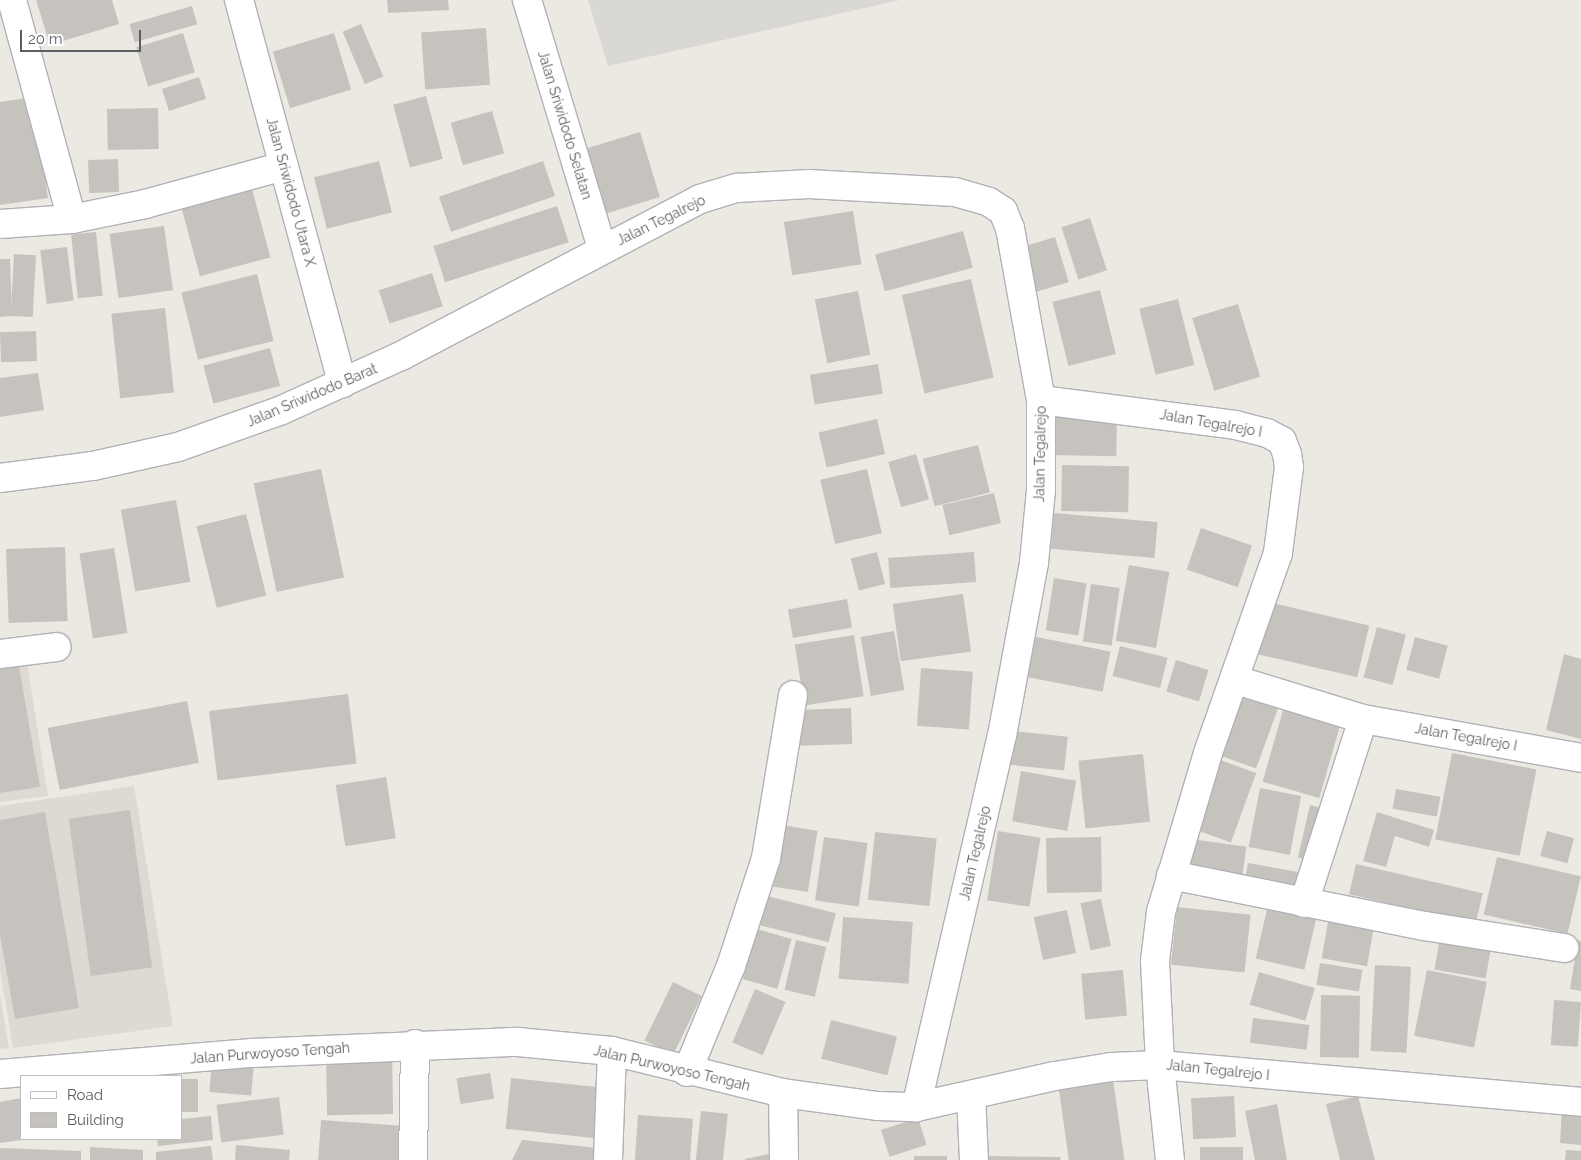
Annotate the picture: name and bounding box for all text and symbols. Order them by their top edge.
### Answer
scale bar [22,20,144,52]
text: 20 m [28,30,63,48]
street label: Jalan Sriwidodo Selatan [534,49,596,201]
street label: Jalan Sriwidodo Utara X [263,116,319,268]
street label: Jalan Tegalrejo [614,191,708,249]
street label: Jalan Sriwidodo Barat [244,360,380,430]
street label: Jalan Tegalrejo [1031,405,1049,503]
street label: Jalan Tegalrejo I [1158,406,1264,440]
street label: Jalan Tegalrejo I [1413,720,1519,754]
street label: Jalan Tegalrejo [956,804,994,902]
street label: Jalan Purwoyoso Tengah [189,1039,351,1067]
street label: Jalan Purwoyoso Tengah [592,1042,752,1094]
street label: Jalan Tegalrejo I [1165,1056,1271,1084]
legend [20,1075,182,1140]
text: Road [67,1086,103,1104]
text: Building [67,1111,124,1129]

